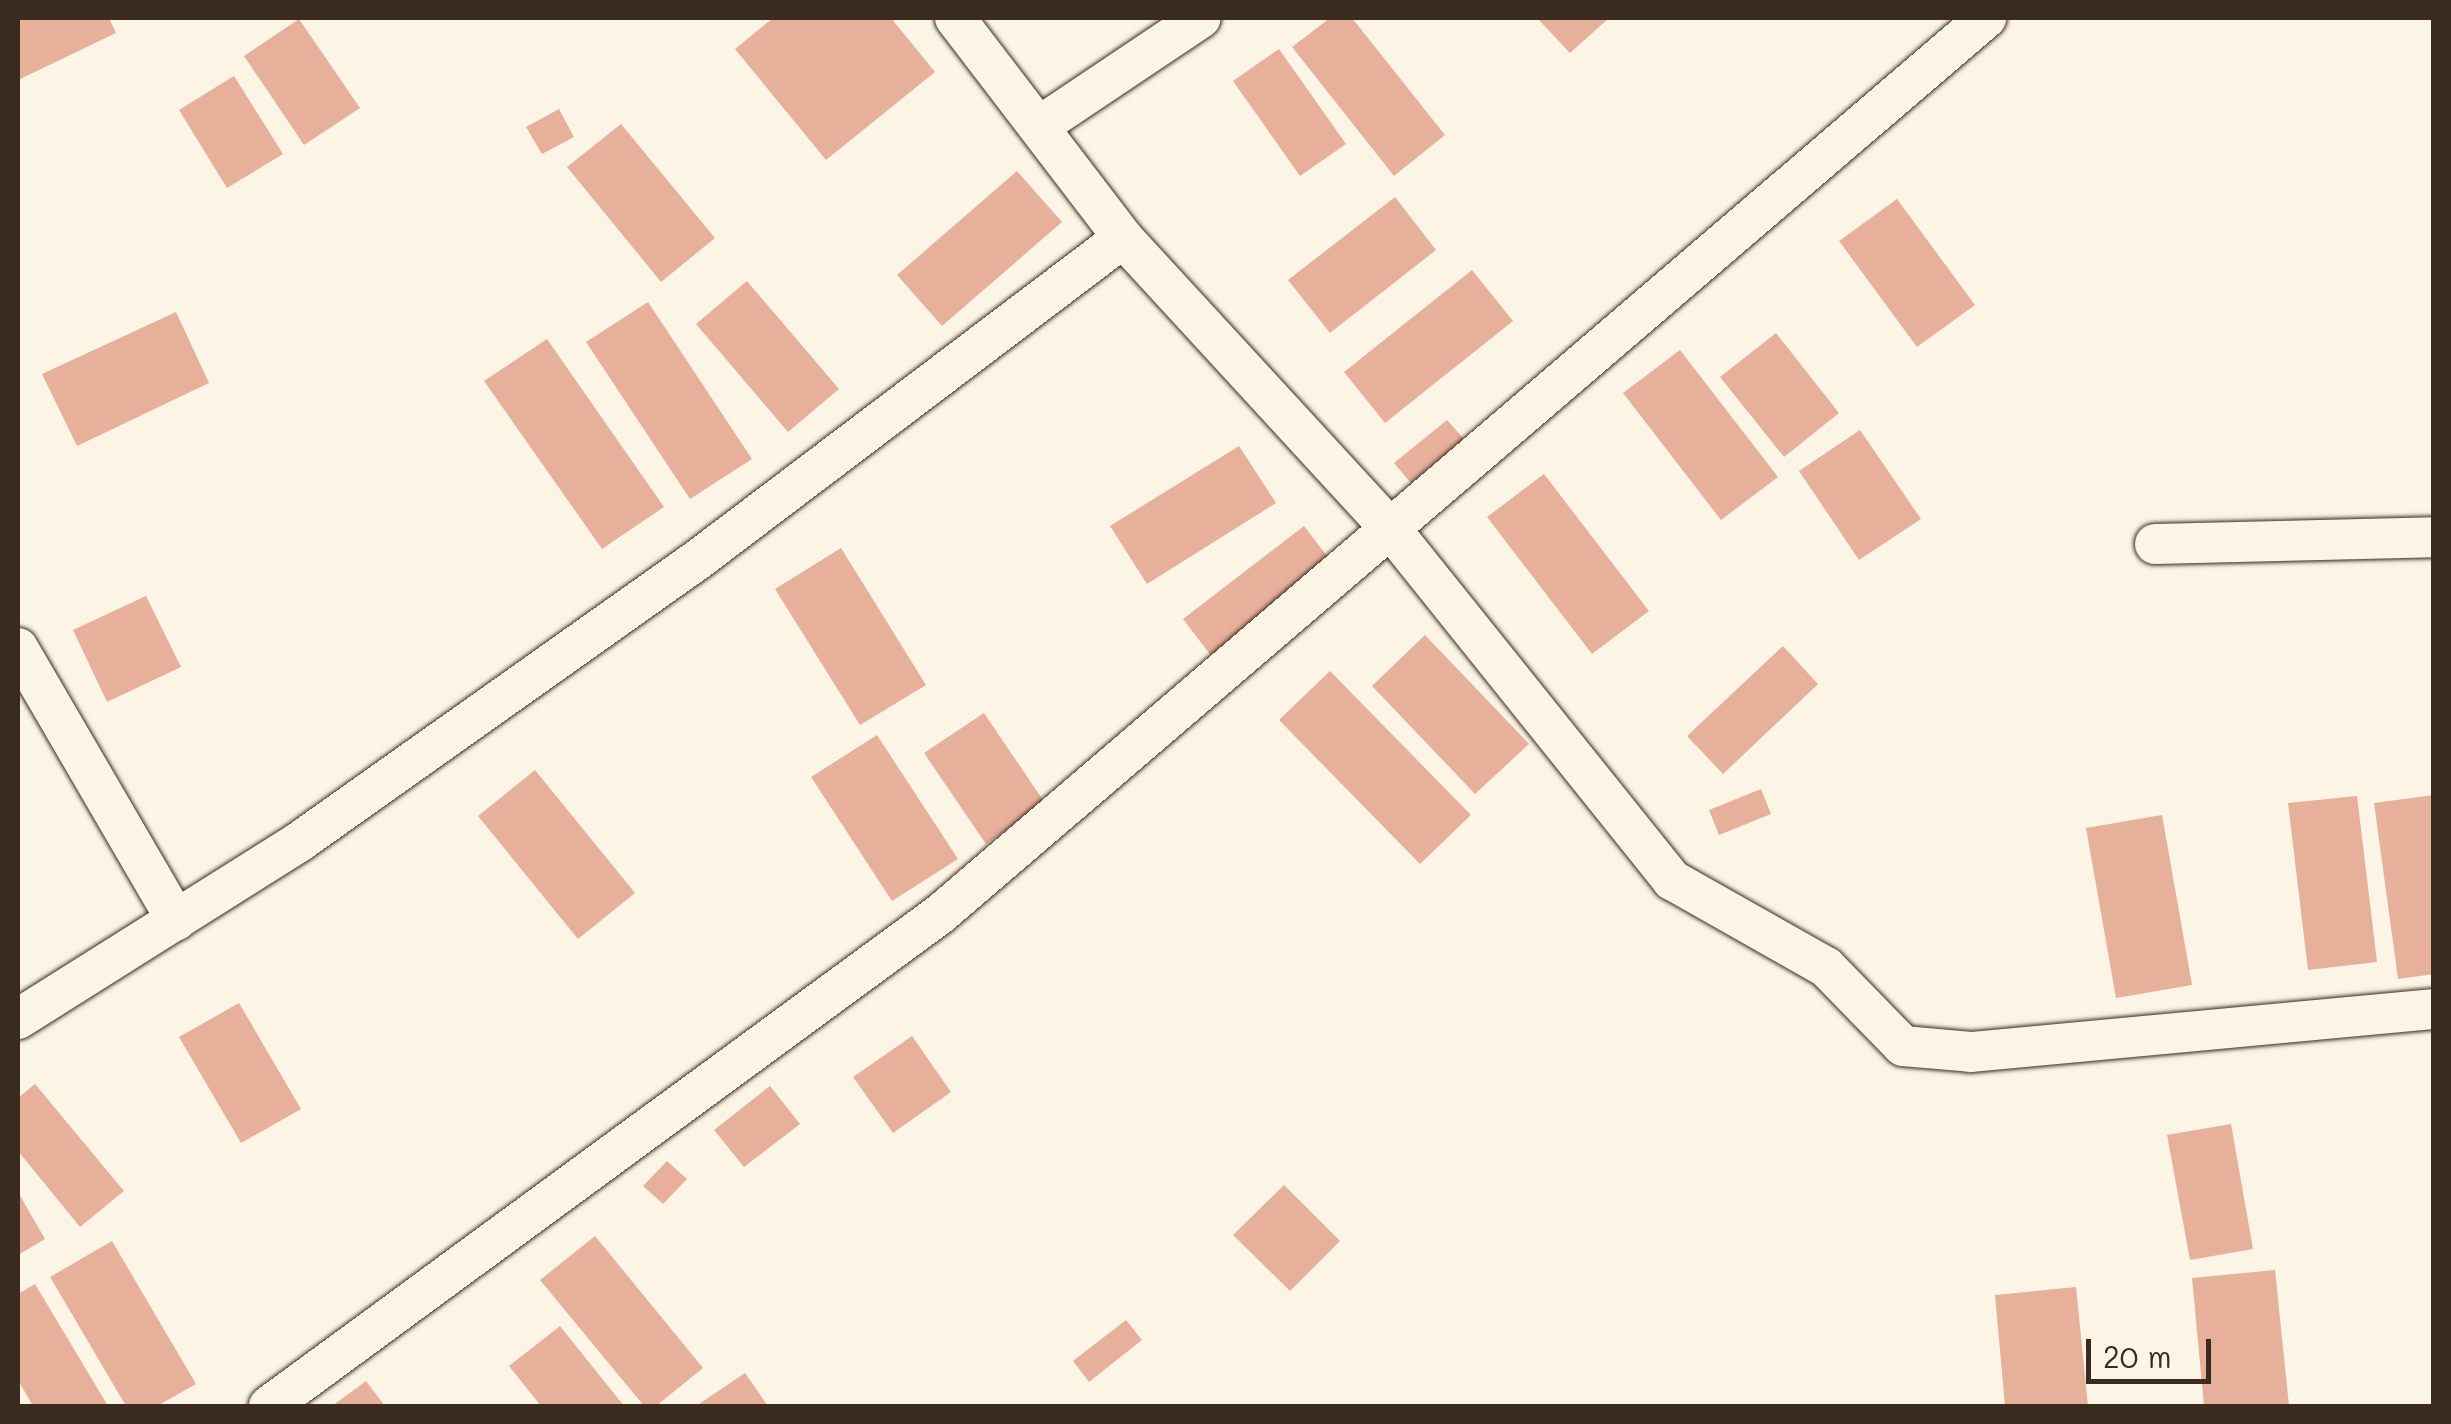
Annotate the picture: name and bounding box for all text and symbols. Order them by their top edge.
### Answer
scale bar [2091,1319,2216,1381]
text: 20 m [2103,1336,2172,1376]

